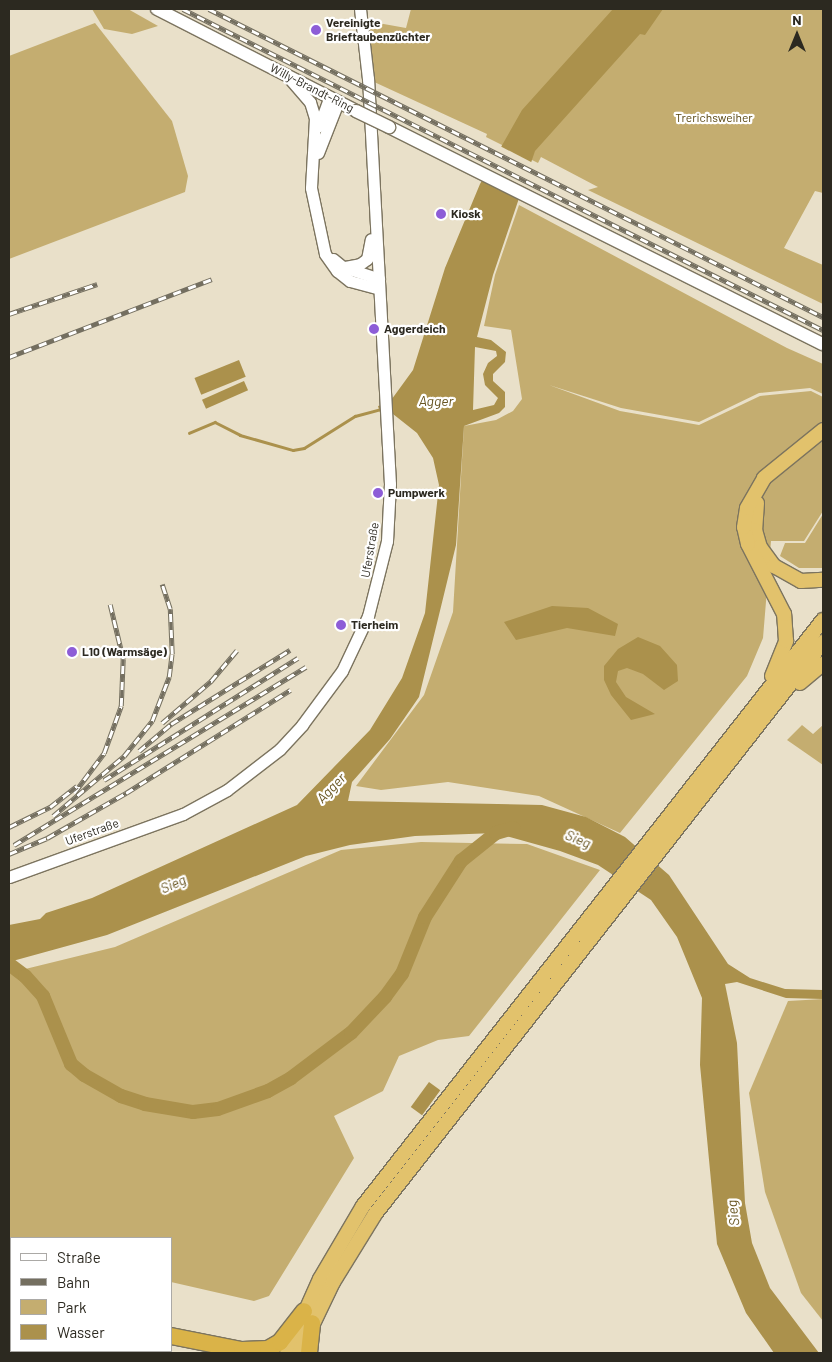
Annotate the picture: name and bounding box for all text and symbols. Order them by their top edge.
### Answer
north arrow [772,10,822,60]
text: N [792,11,802,28]
place label: Vereinigte Brieftaubenzüchter [326,16,430,44]
marker: Vereinigte Brieftaubenzüchter [310,24,322,36]
street label: Willy-Brandt-Ring [268,61,356,115]
park label: Trerichsweiher [675,111,753,125]
place label: Kiosk [451,207,481,221]
marker: Kiosk [435,208,447,220]
place label: Aggerdeich [384,322,446,336]
marker: Aggerdeich [368,323,380,335]
water label: Agger [419,393,453,409]
place label: Pumpwerk [388,486,445,500]
marker: Pumpwerk [372,487,384,499]
street label: Uferstraße [358,521,382,579]
place label: Tierheim [351,618,398,632]
marker: Tierheim [335,619,347,631]
place label: L10 (Warmsäge) [82,645,167,659]
marker: L10 (Warmsäge) [66,646,78,658]
water label: Agger [313,770,349,806]
street label: Uferstraße [63,816,121,848]
water label: Sieg [563,826,593,852]
water label: Sieg [158,871,188,897]
water label: Sieg [723,1199,743,1227]
legend [10,1237,172,1352]
text: Straße [57,1248,101,1266]
text: Bahn [57,1273,90,1291]
text: Park [57,1298,86,1316]
text: Wasser [57,1323,105,1341]

